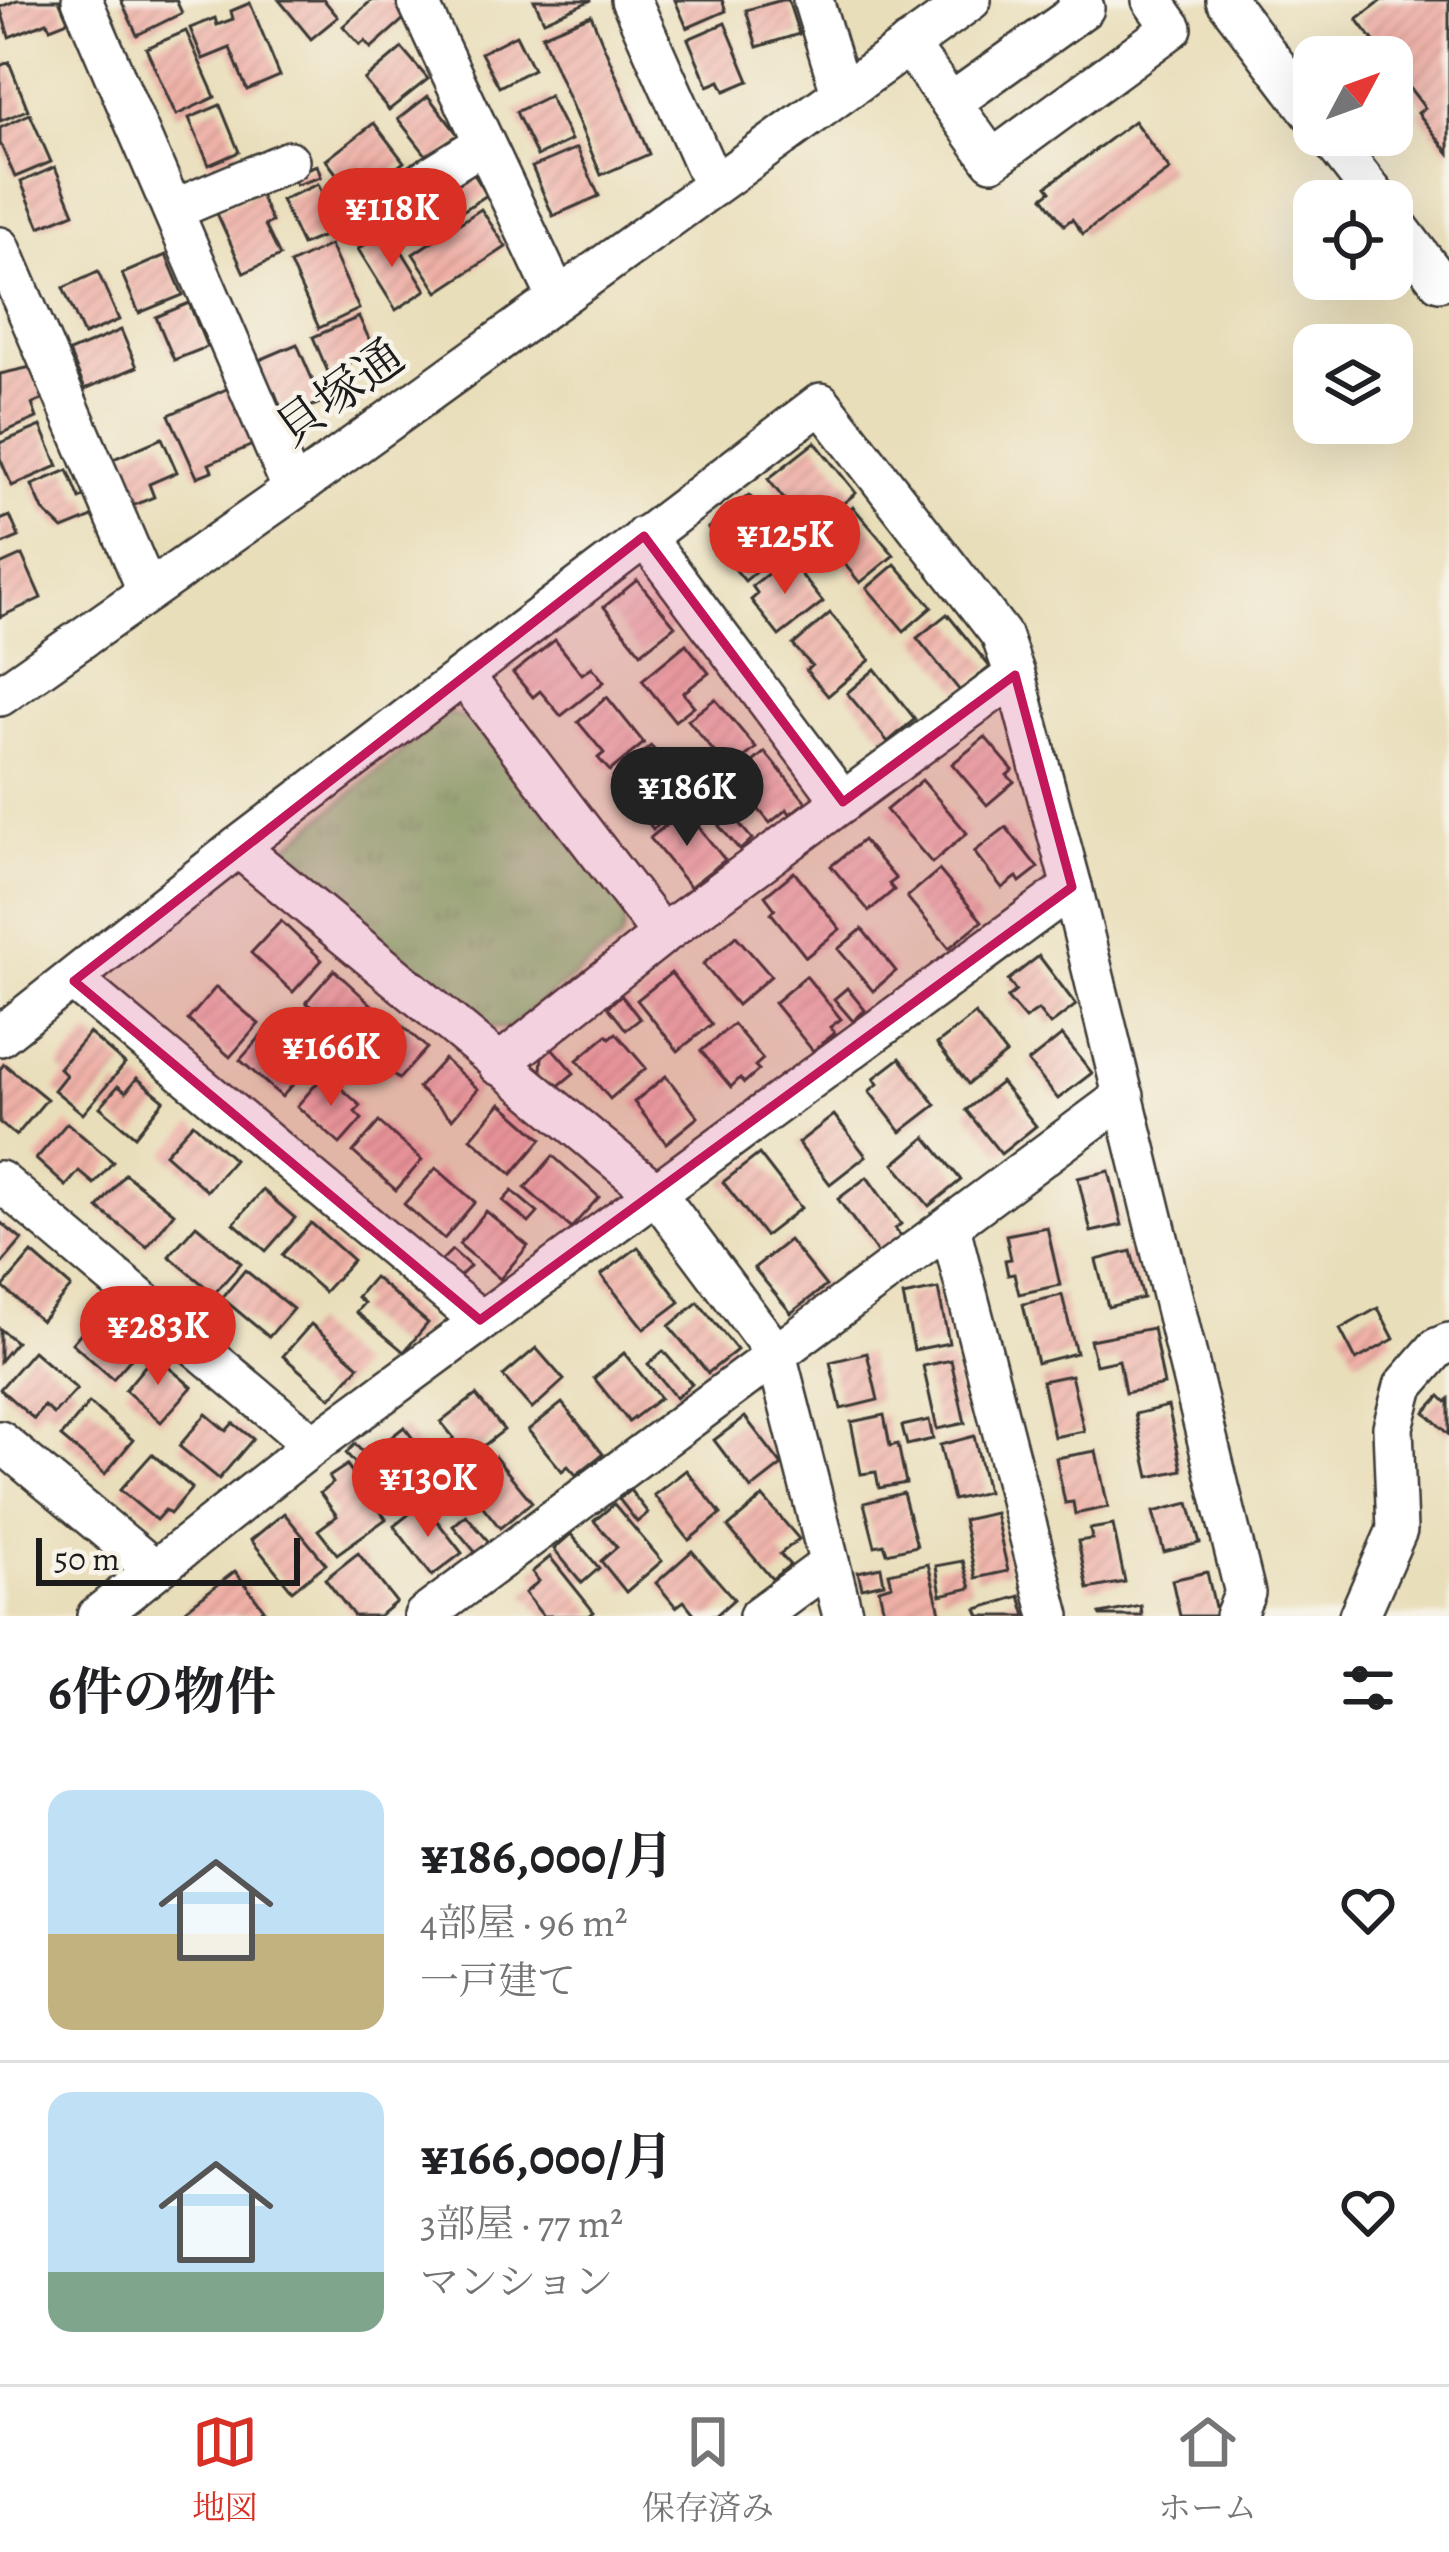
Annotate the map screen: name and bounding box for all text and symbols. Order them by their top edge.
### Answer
north arrow [1293,36,1413,156]
map controls [1293,36,1413,444]
pin: ¥118K [308,168,476,270]
text: ¥118K [345,180,439,233]
button: locate [1293,180,1413,300]
street label: 貝塚通 [262,324,417,462]
button: layers [1293,324,1413,444]
pin: ¥125K [701,495,869,597]
text: ¥125K [736,507,834,560]
pin: ¥186K [603,747,771,849]
text: ¥186K [638,759,736,812]
pin: ¥166K [247,1007,415,1109]
text: ¥166K [282,1019,380,1072]
pin: ¥283K [74,1286,242,1388]
text: ¥283K [107,1298,209,1351]
pin: ¥130K [344,1438,512,1540]
text: ¥130K [379,1450,477,1503]
scale bar [36,1532,300,1585]
text: 50 m [54,1536,120,1581]
icon: filters [1335,1655,1401,1721]
text: 6件の物件 [48,1657,276,1727]
text: ¥186,000/月 [420,1821,674,1891]
icon: home [144,1838,288,1982]
icon: heart [1335,1877,1401,1943]
text: 4部屋 · 96 m² [420,1896,628,1949]
text: 一戸建て [420,1954,576,2007]
text: ¥166,000/月 [420,2122,674,2192]
icon: home [144,2140,288,2284]
icon: heart [1335,2179,1401,2245]
text: 3部屋 · 77 m² [420,2197,623,2250]
text: マンション [420,2255,613,2308]
tab: 地図 [192,2409,258,2530]
tab: 保存済み [642,2409,774,2530]
tab: ホーム [1158,2409,1257,2530]

